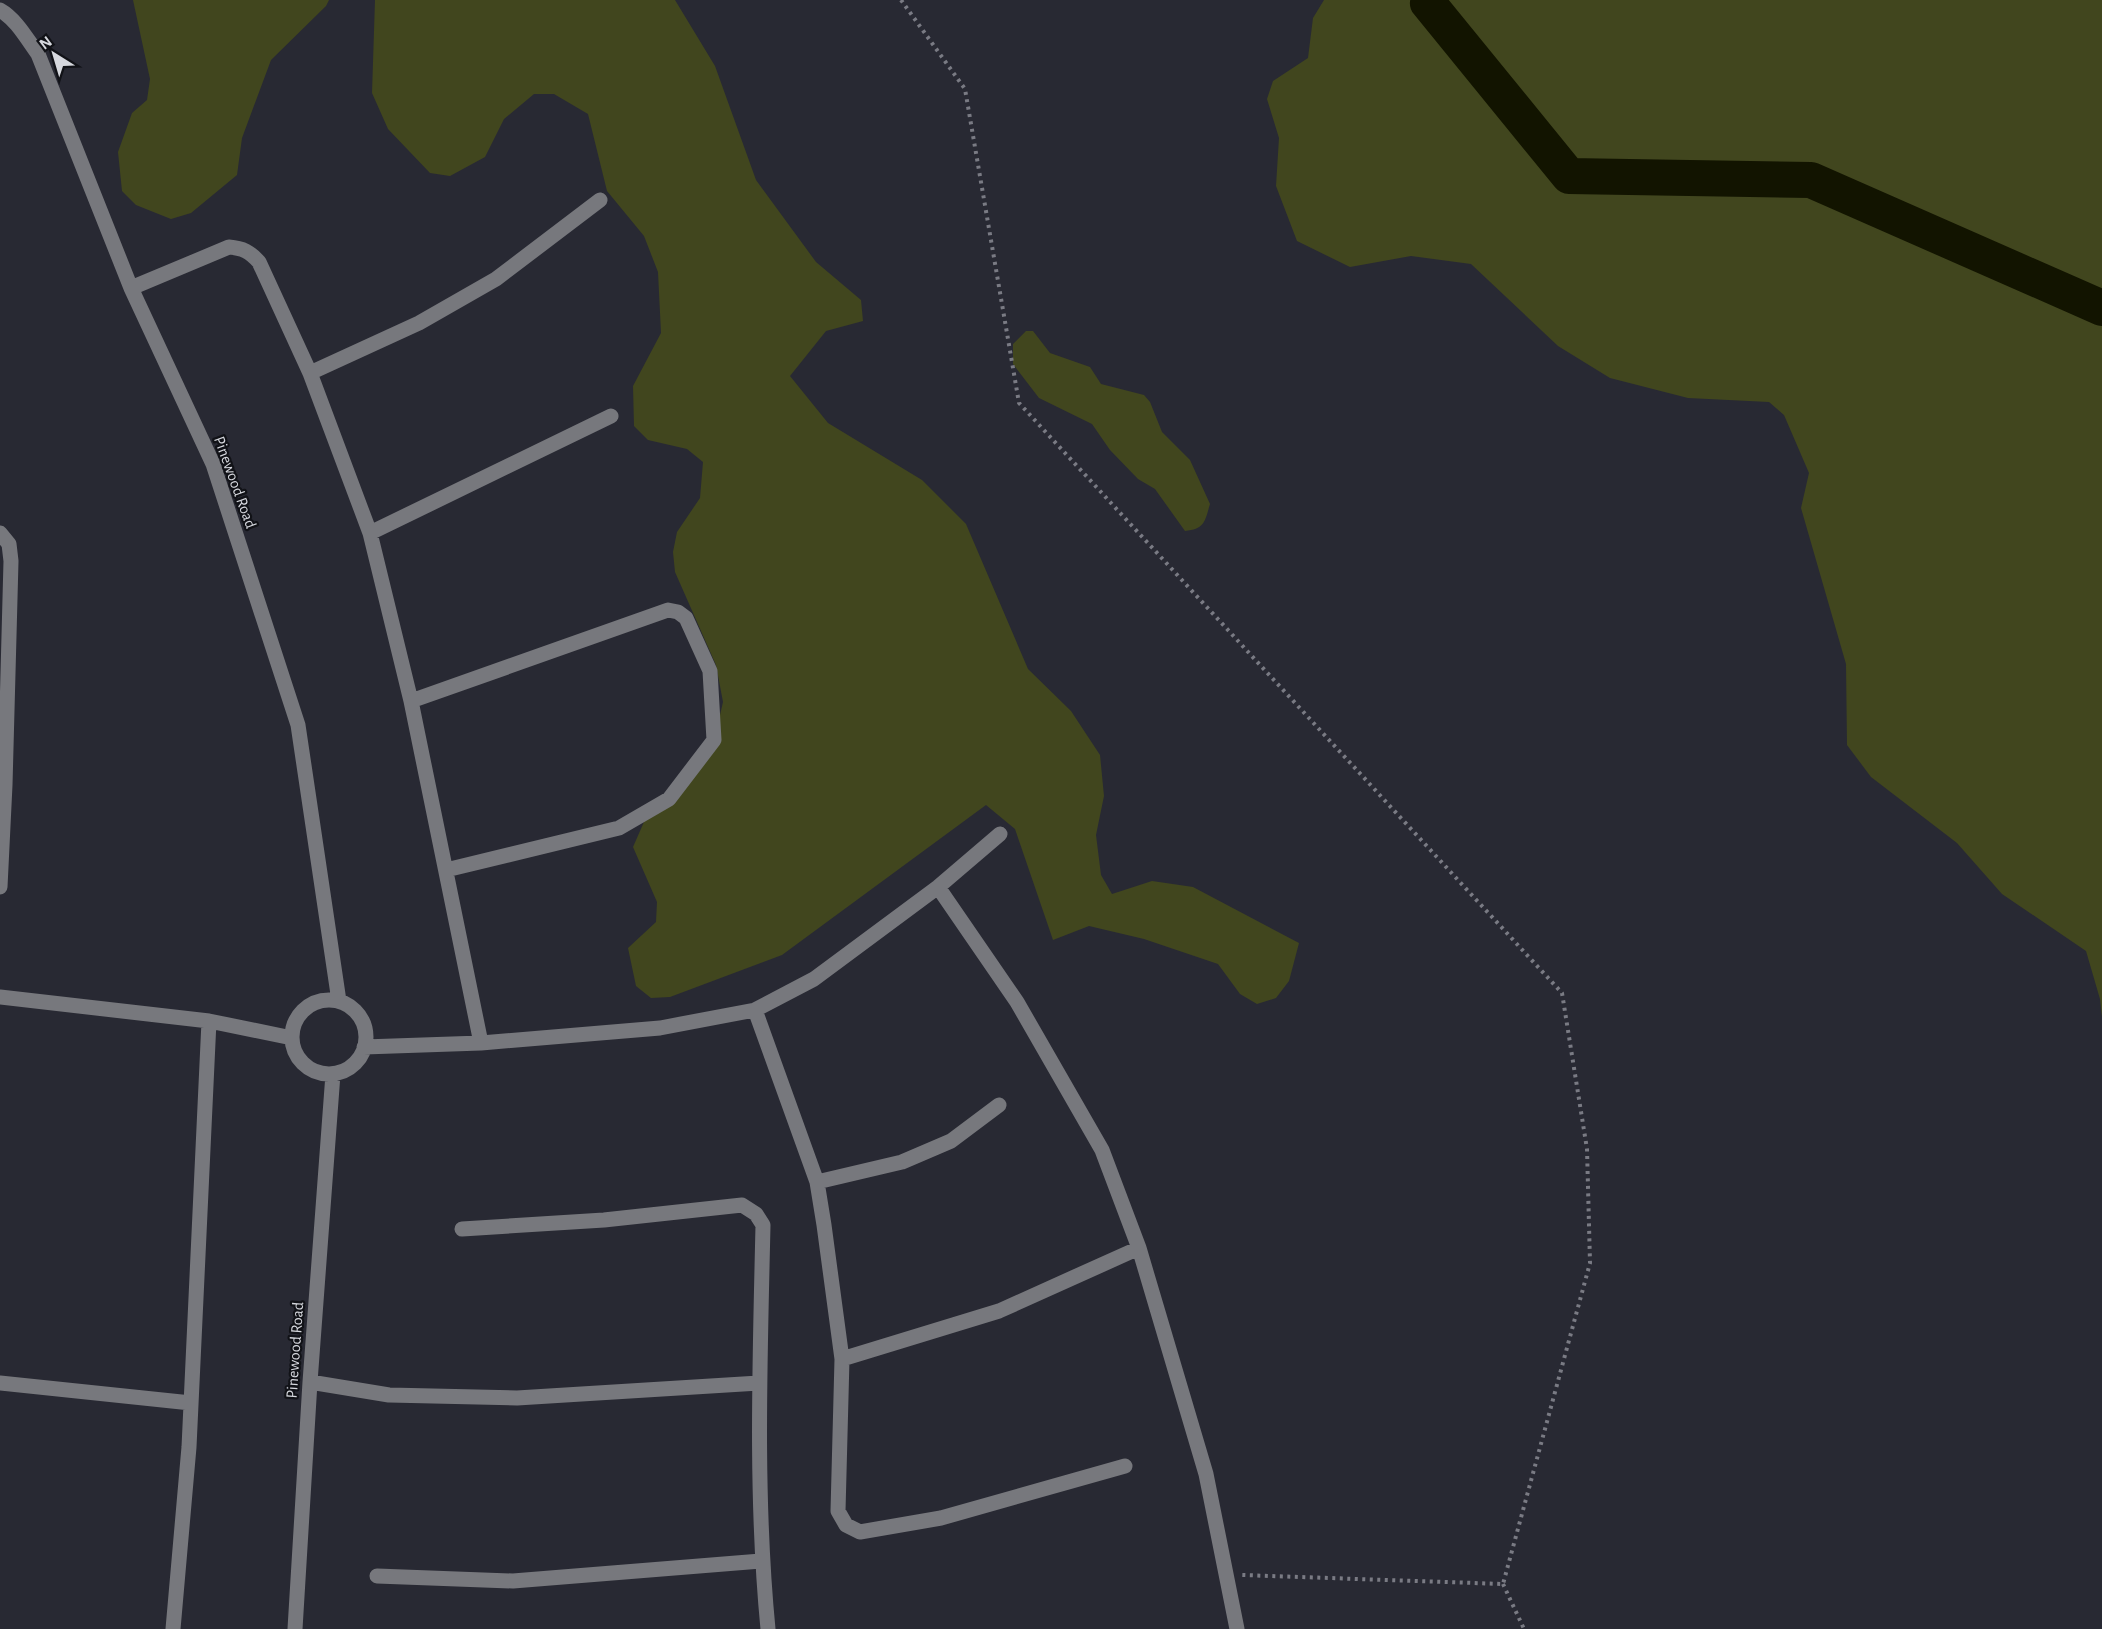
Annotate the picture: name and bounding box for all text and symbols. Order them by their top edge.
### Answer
north arrow [24,24,84,84]
text: N [36,33,55,53]
street label: Pinewood Road [211,434,259,531]
street label: Pinewood Road [284,1301,306,1399]

